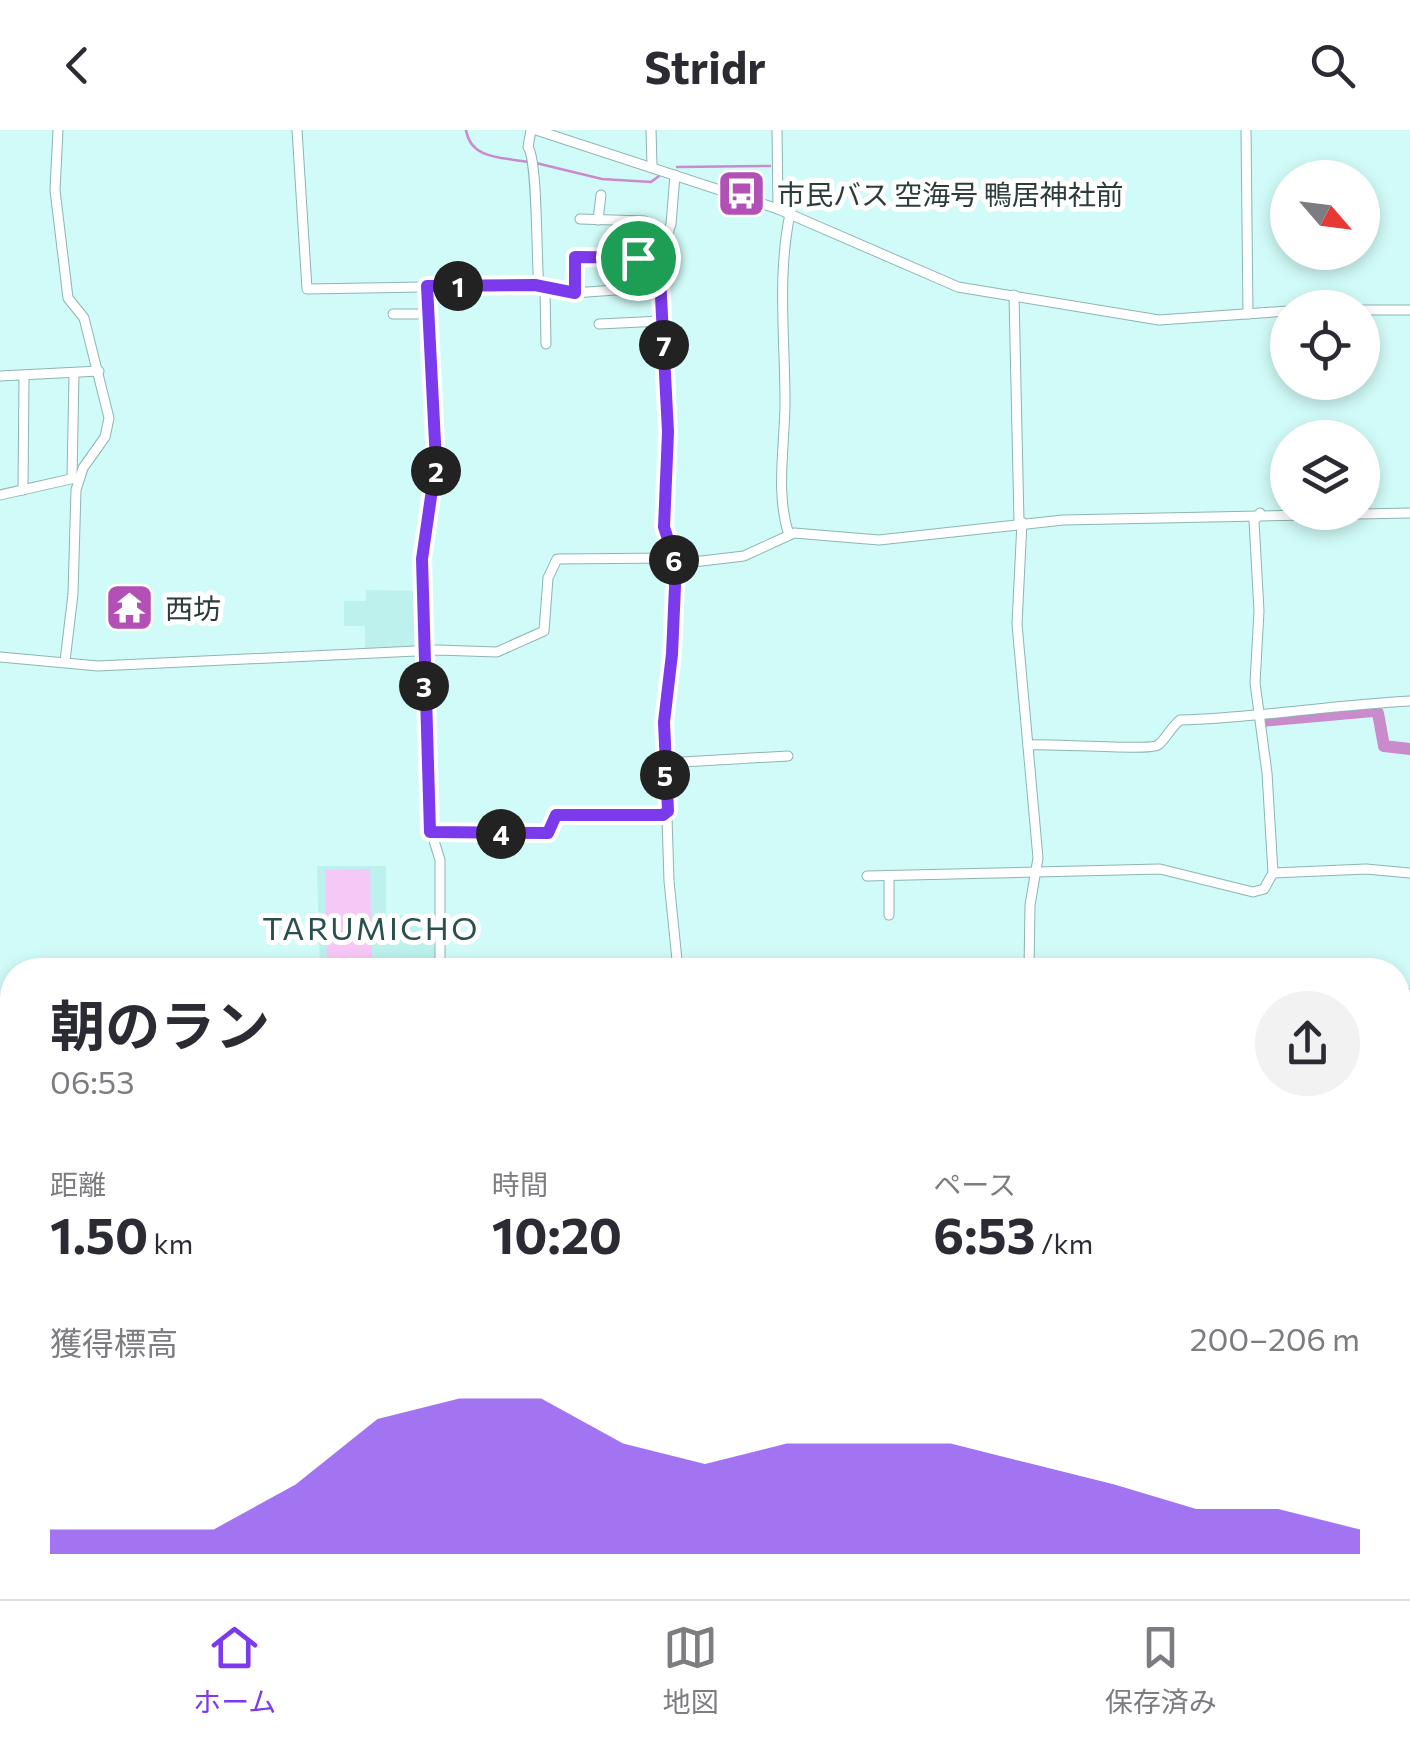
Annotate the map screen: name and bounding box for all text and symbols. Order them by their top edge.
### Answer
icon: back [50,38,105,93]
text: Stridr [644,38,766,93]
icon: search [1305,38,1360,93]
north arrow [1270,160,1380,270]
map controls [1270,160,1380,530]
bus stop icon: 市民バス 空海号 鴨居神社前 [716,168,768,220]
place label: 市民バス 空海号 鴨居神社前 [777,177,1124,211]
pin [596,216,681,301]
icon: arrive [611,231,666,286]
pin: 1 [433,261,483,311]
text: 1 [452,269,464,303]
button: locate [1270,290,1380,400]
pin: 7 [639,320,689,370]
text: 7 [656,328,672,362]
button: layers [1270,420,1380,530]
pin: 2 [411,446,461,496]
text: 2 [428,454,444,488]
pin: 6 [649,535,699,585]
text: 6 [665,543,683,577]
temple icon: 西坊 [104,582,156,634]
place label: 西坊 [165,591,221,625]
pin: 3 [399,661,449,711]
text: 3 [416,669,432,703]
pin: 5 [640,750,690,800]
text: 5 [657,758,673,792]
pin: 4 [476,809,526,859]
text: 4 [492,817,510,851]
district label: TARUMICHO [262,907,480,947]
text: 朝のラン [50,990,270,1057]
button: share [1255,991,1360,1096]
text: 06:53 [50,1061,135,1101]
text: 距離 [50,1167,106,1201]
text: 時間 [492,1167,548,1201]
text: ペース [933,1167,1016,1201]
text: 1.50 [50,1203,148,1264]
text: 10:20 [492,1203,622,1264]
text: 6:53 [933,1203,1036,1264]
text: km [148,1226,193,1260]
text: /km [1036,1226,1093,1260]
text: 200–206 m [1190,1318,1360,1358]
text: 獲得標高 [50,1322,178,1362]
tab: ホーム [193,1620,276,1720]
tab: 地図 [663,1620,719,1720]
tab: 保存済み [1105,1620,1217,1720]

